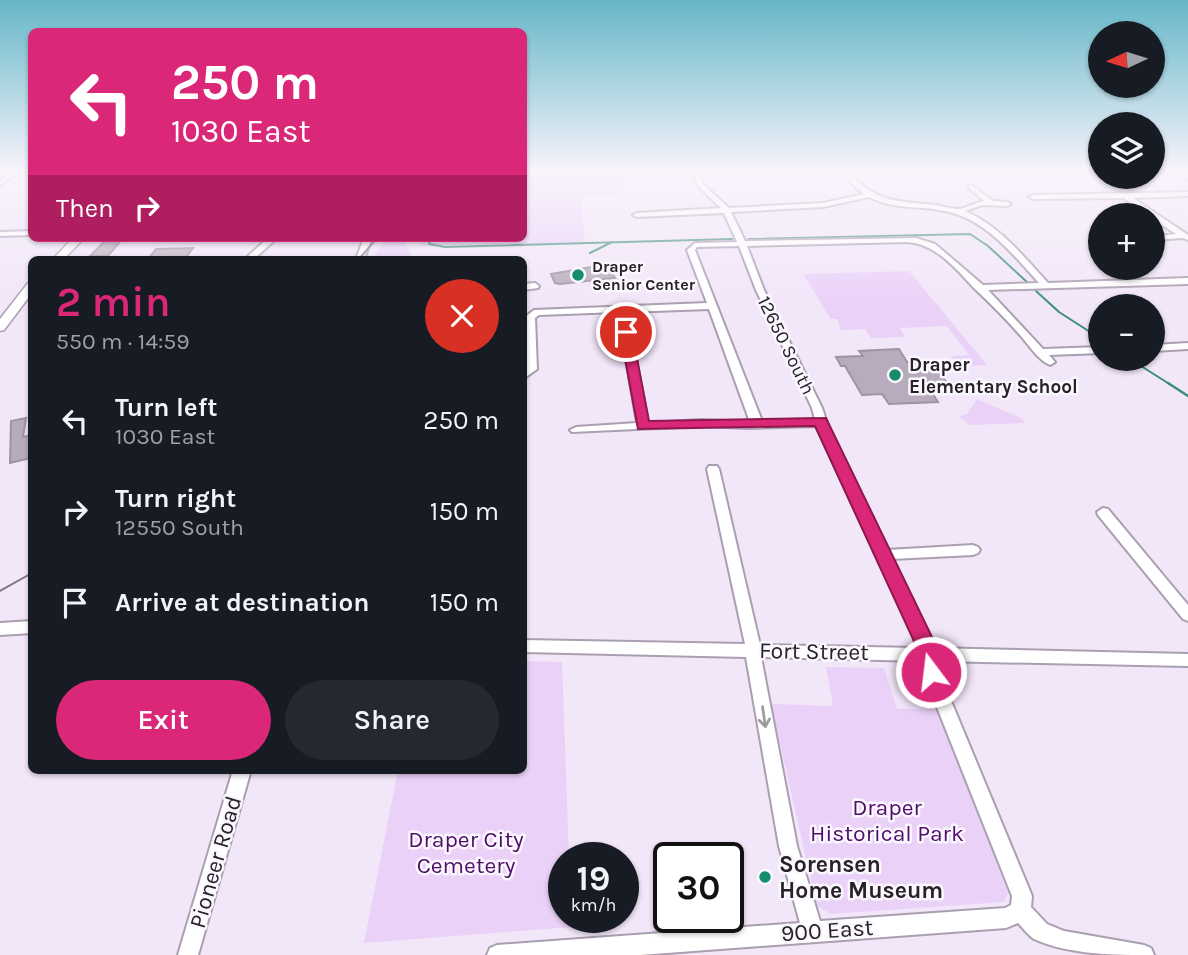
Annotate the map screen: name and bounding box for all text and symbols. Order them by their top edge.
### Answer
north arrow [1088,21,1166,98]
map controls [1088,21,1165,371]
text: 250 m [171,54,319,111]
icon: left [56,56,147,147]
button: layers [1088,112,1165,189]
text: 1030 East [171,113,311,150]
icon: right [128,189,166,227]
text: Then [56,193,114,224]
button: + [1088,203,1165,280]
place label: Draper Senior Center [592,257,696,294]
marker: Draper Senior Center [570,267,586,283]
text: 2 min [56,277,171,327]
button: close [425,279,499,353]
street label: 12650 South [753,293,819,398]
button: − [1088,294,1165,371]
pin [596,302,656,362]
icon: arrive [607,313,645,351]
text: 550 m · 14:59 [56,328,190,355]
place label: Draper Elementary School [909,354,1078,398]
marker: Draper Elementary School [887,367,903,383]
text: Turn left [115,392,217,423]
icon: left [56,402,94,440]
text: 250 m [423,405,499,436]
text: 1030 East [115,423,215,450]
text: Turn right [115,483,236,514]
icon: right [56,493,94,531]
text: 150 m [430,496,499,527]
text: 12550 South [115,514,244,541]
icon: arrive [56,584,94,622]
text: Arrive at destination [115,587,369,618]
text: 150 m [430,587,499,618]
position arrow [894,635,968,709]
street label: Fort Street [759,637,869,666]
button: Exit [56,680,271,760]
button: Share [285,680,499,760]
one-way arrow [758,705,771,728]
street label: Pioneer Road [184,793,247,931]
park label: Draper Historical Park [810,794,964,847]
park label: Draper City Cemetery [408,826,524,879]
speed limit sign: 30 [653,842,744,933]
place label: Sorensen Home Museum [779,851,943,904]
text: 19 [577,858,610,899]
marker: Sorensen Home Museum [757,869,773,885]
text: km/h [571,894,616,916]
street label: 900 East [780,914,874,947]

